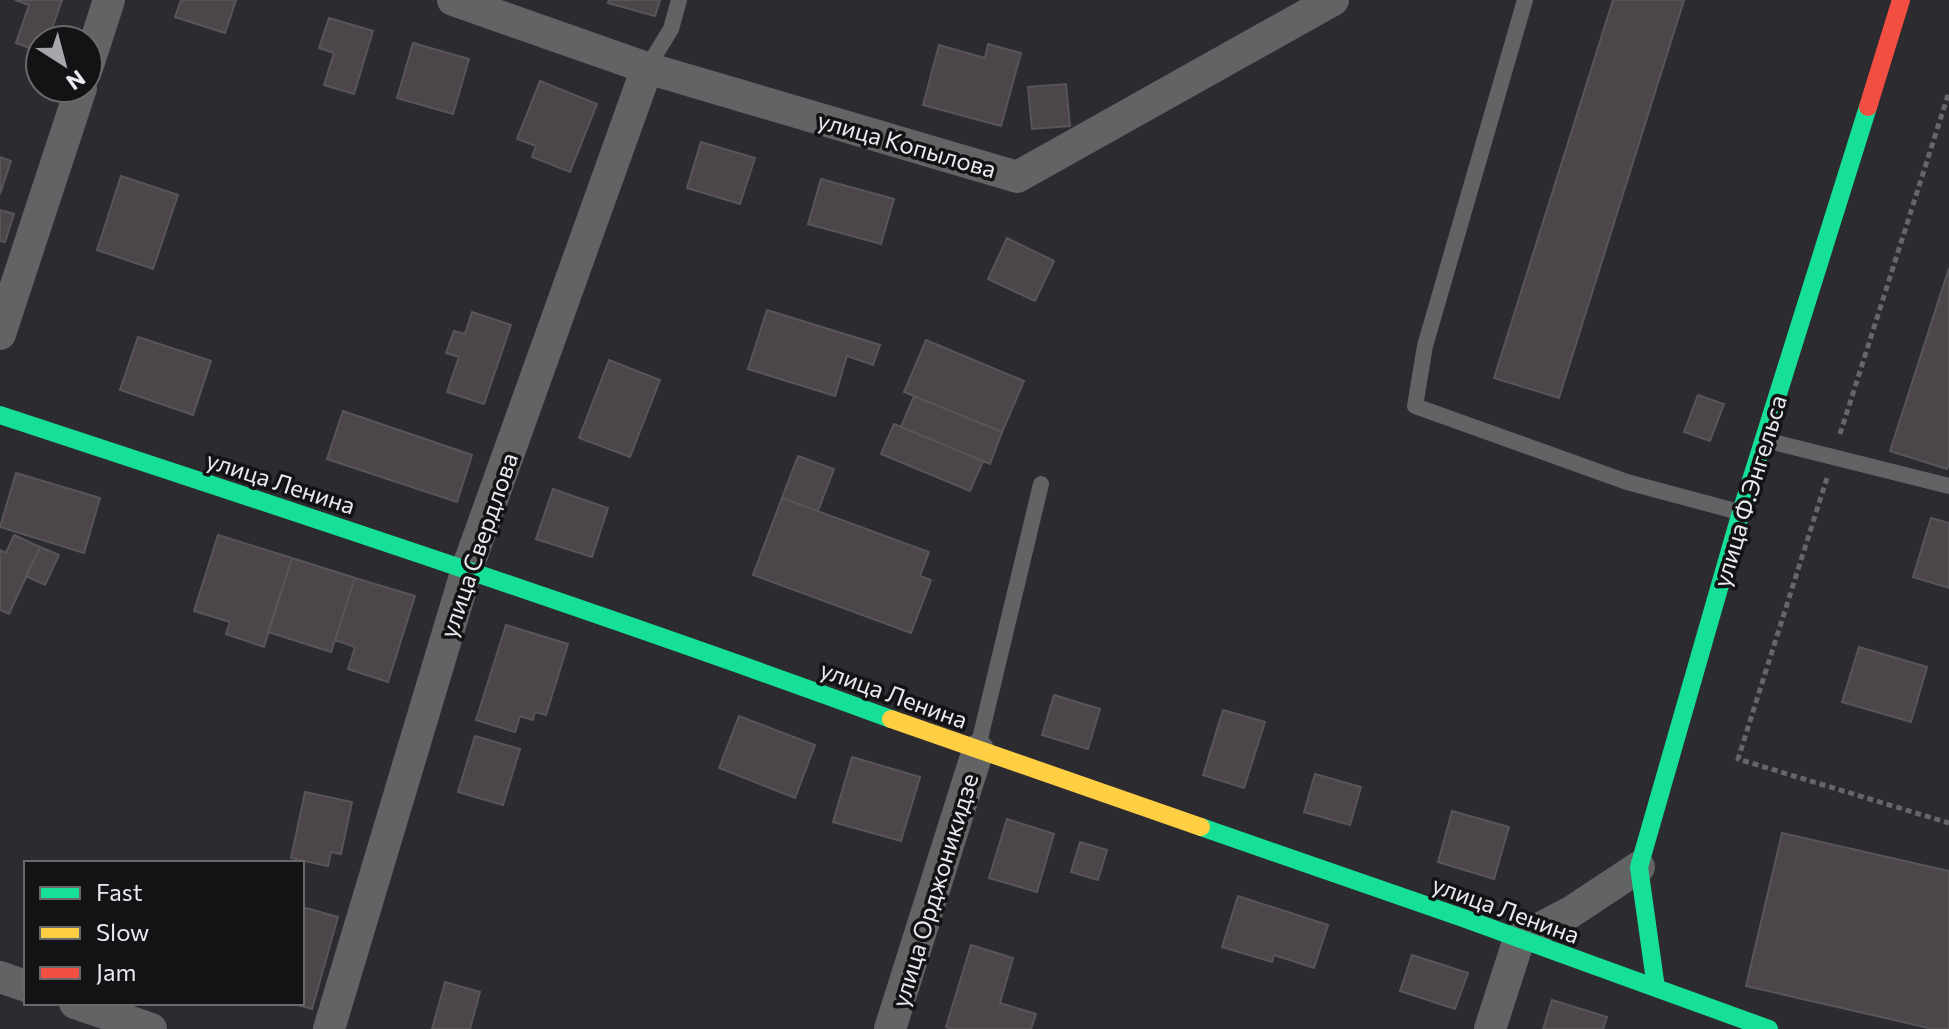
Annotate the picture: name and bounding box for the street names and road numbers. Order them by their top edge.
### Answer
street label: улица Копылова [814,105,1000,183]
street label: улица Ф.Энгельса [1706,391,1792,591]
street label: улица Ленина [203,444,359,520]
street label: улица Свердлова [433,449,523,641]
street label: улица Ленина [816,654,972,734]
street label: улица Орджоникидзе [885,770,983,1010]
street label: улица Ленина [1428,869,1584,949]

